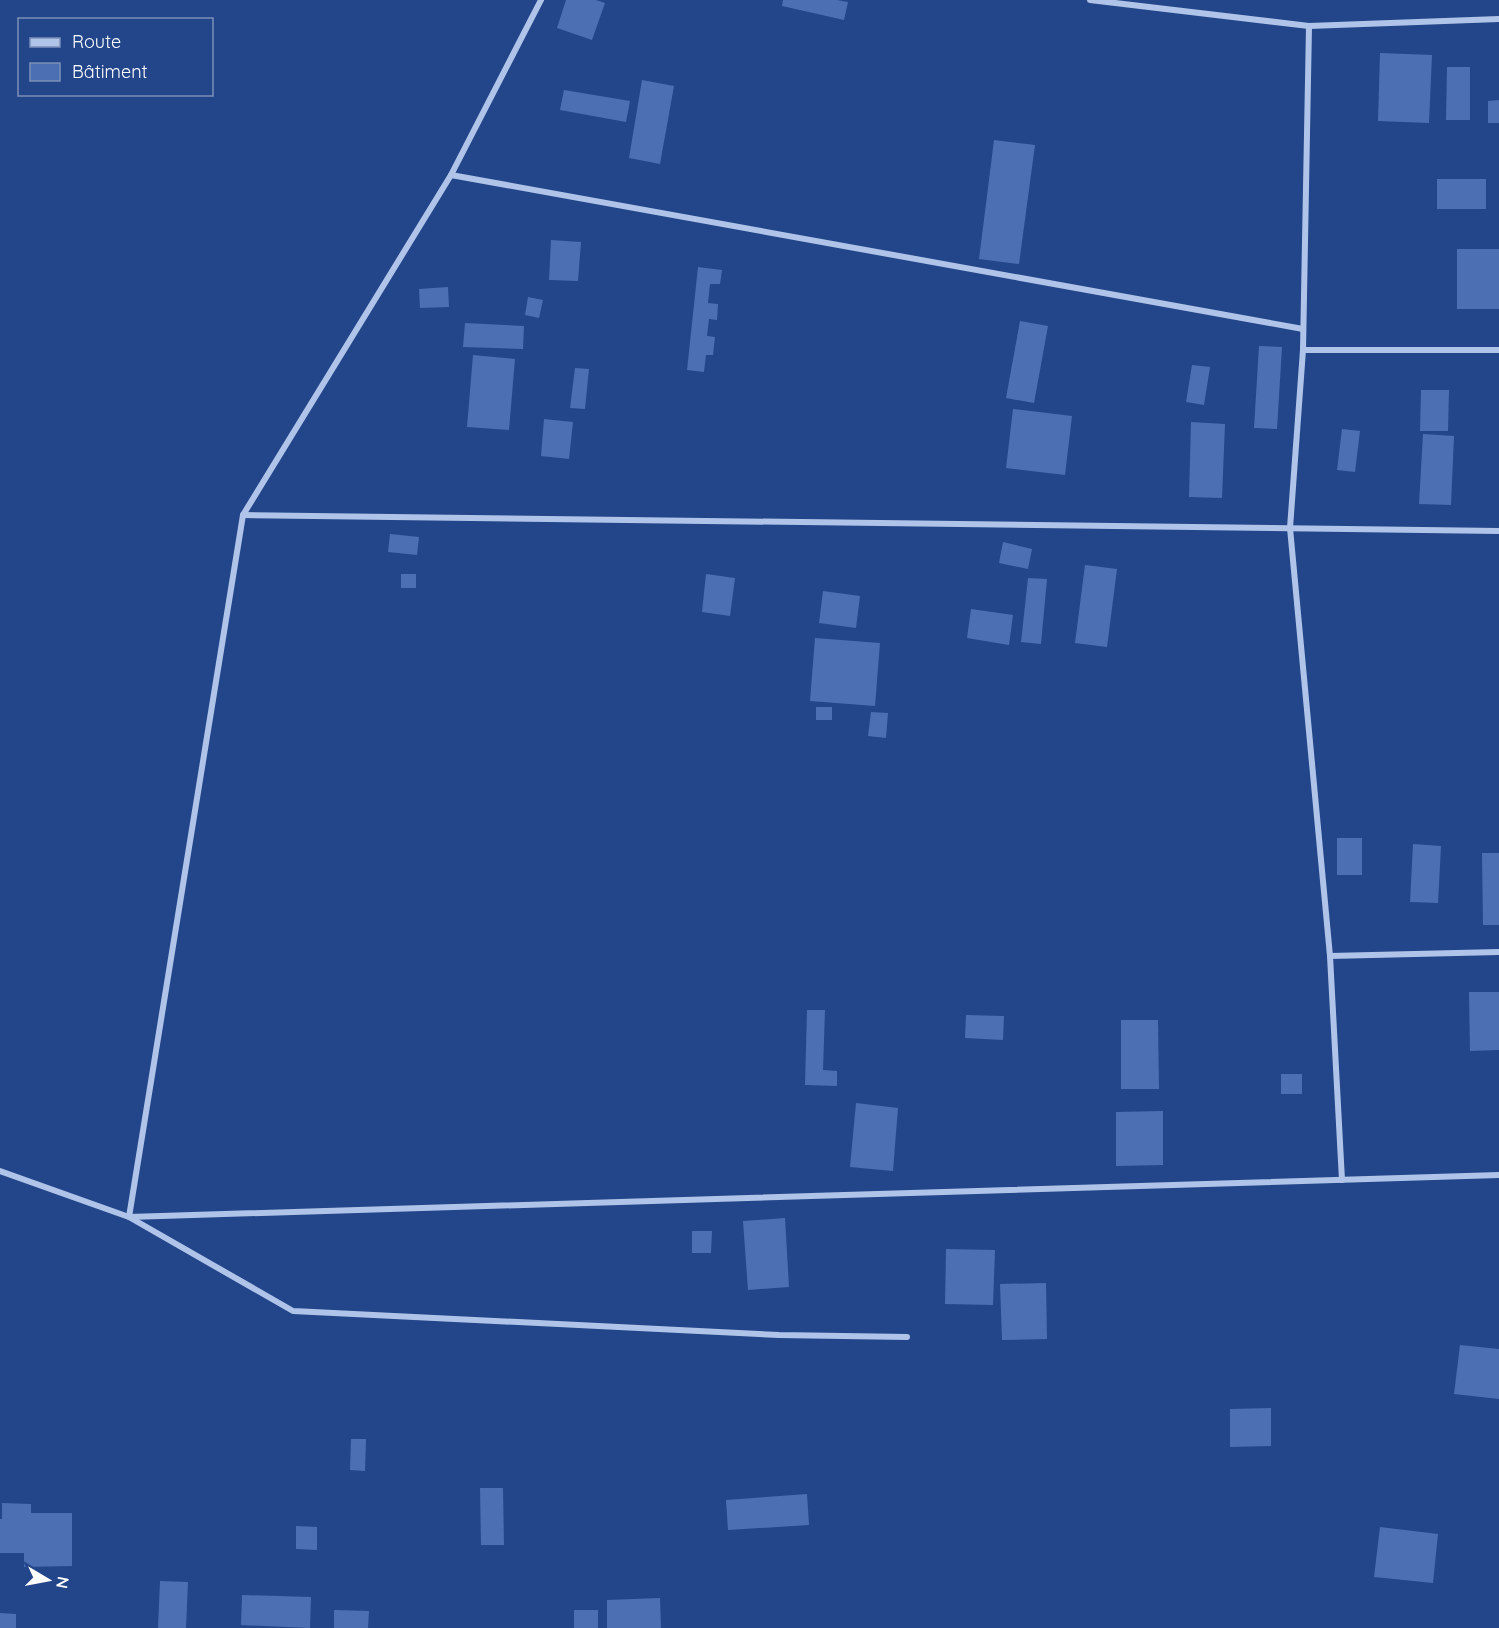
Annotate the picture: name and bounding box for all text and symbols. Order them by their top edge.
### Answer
legend [18,18,213,96]
text: Route [72,30,121,53]
text: Bâtiment [72,60,148,83]
north arrow [18,1550,78,1610]
text: N [52,1575,74,1590]

